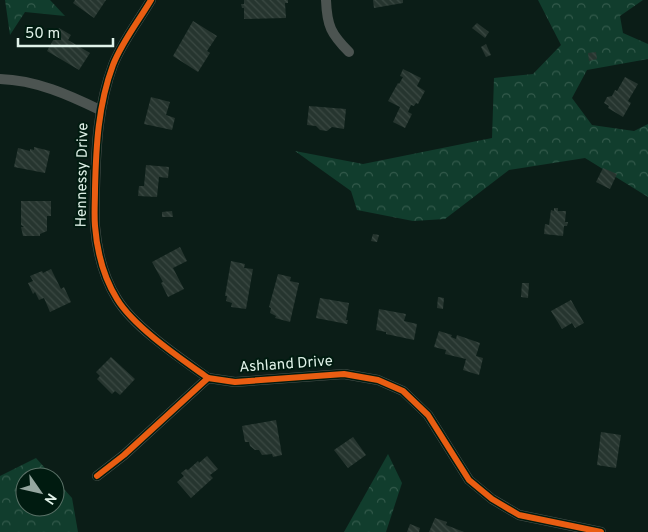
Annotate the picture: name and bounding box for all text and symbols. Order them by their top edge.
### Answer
scale bar [18,15,112,47]
text: 50 m [25,25,60,44]
street label: Hennessy Drive [73,122,93,228]
street label: Ashland Drive [239,352,333,378]
north arrow [15,467,65,517]
text: N [40,490,59,507]

